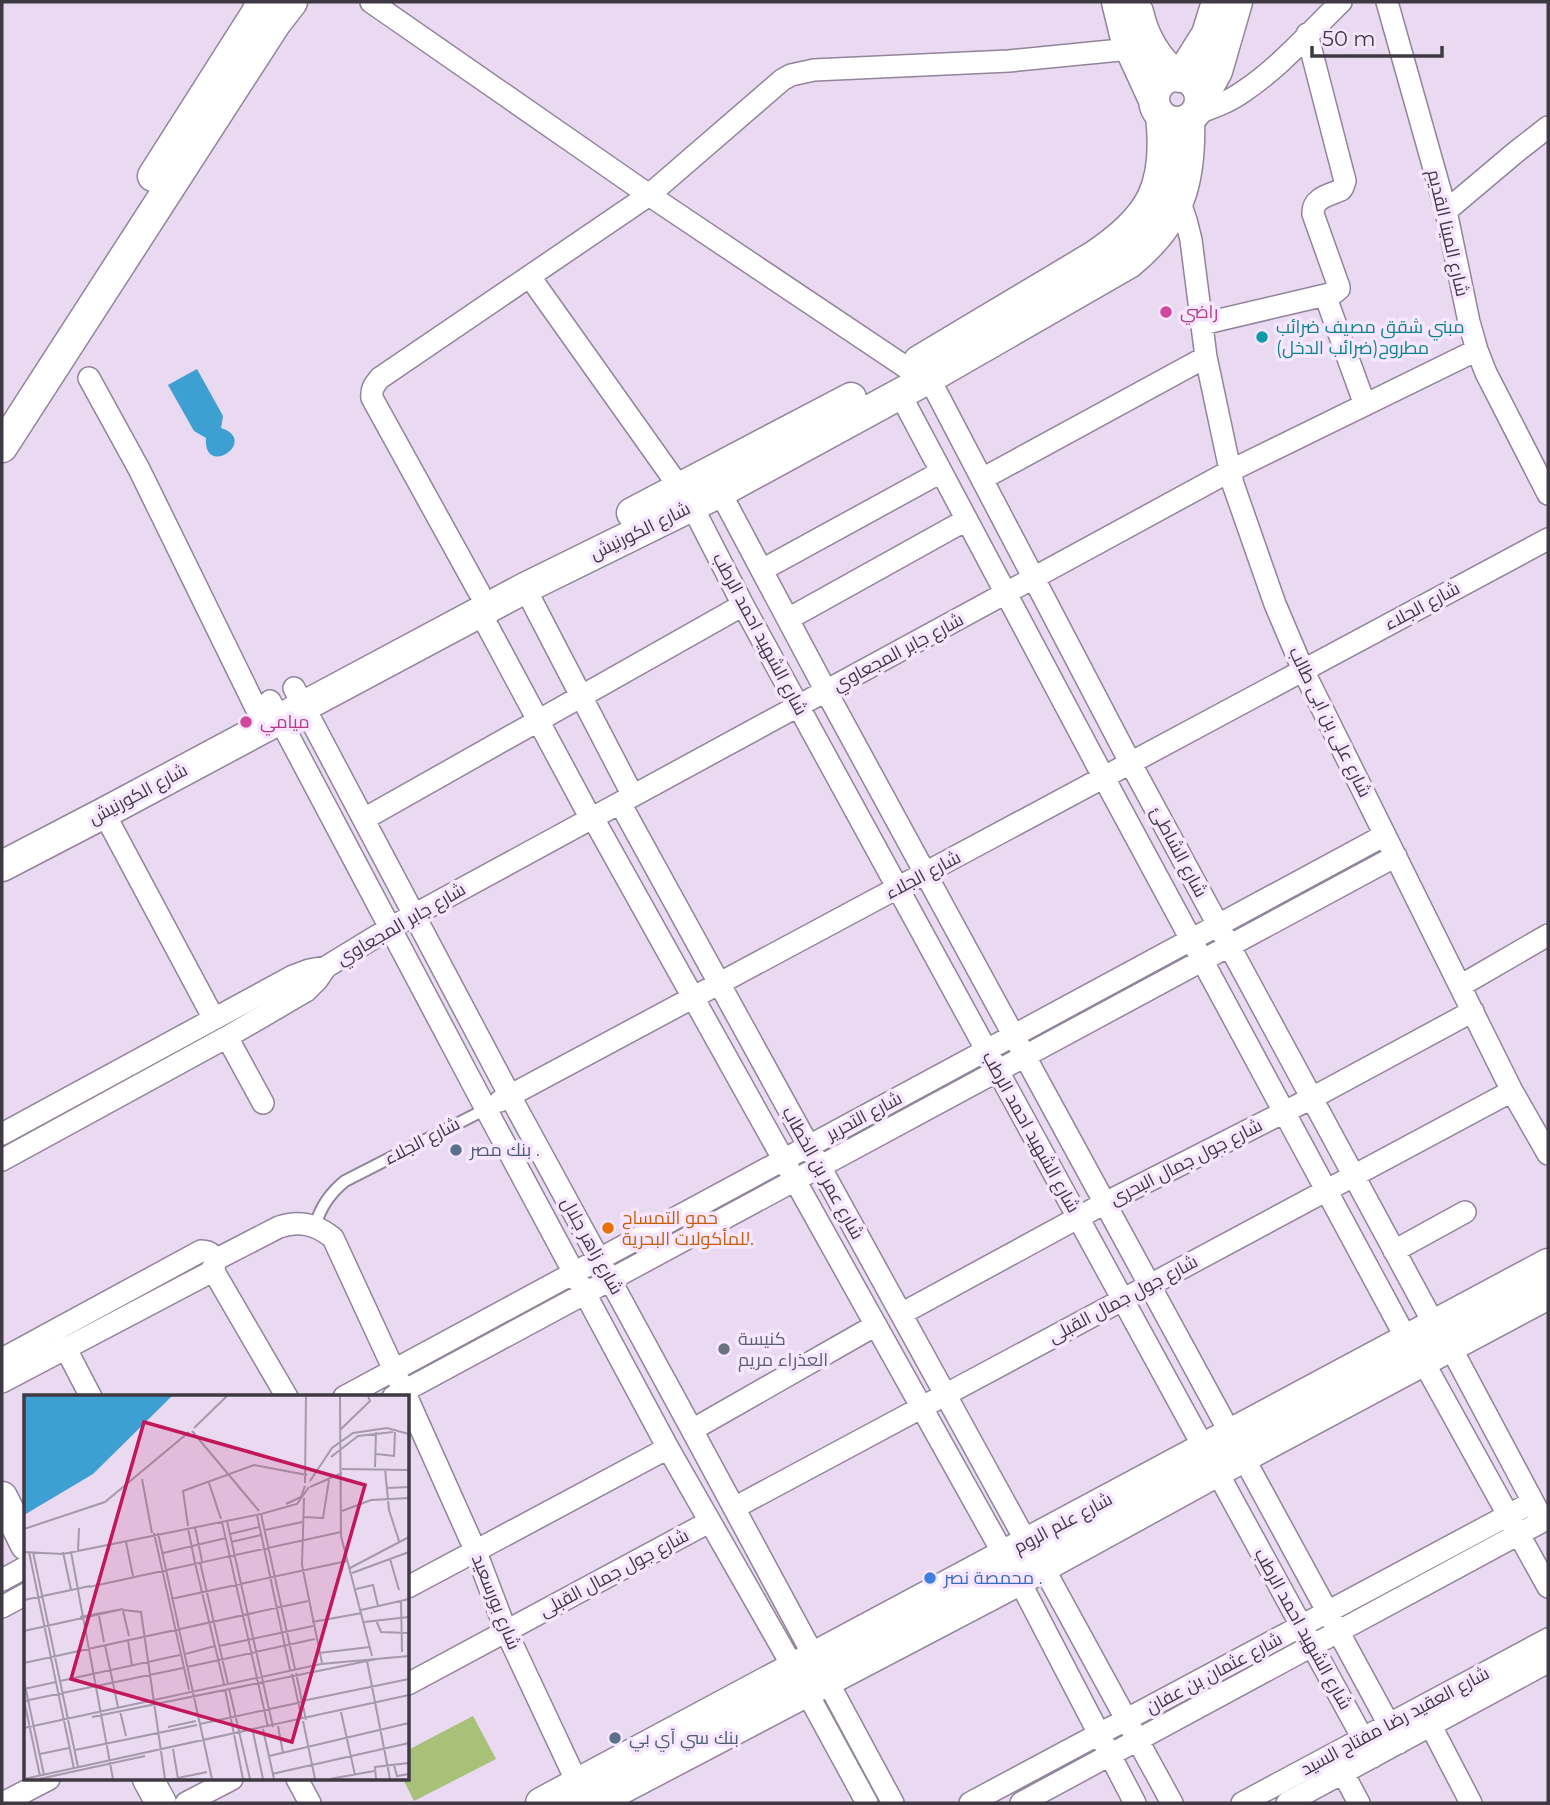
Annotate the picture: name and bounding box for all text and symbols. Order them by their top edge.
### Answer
scale bar [1312,14,1442,58]
text: 50 m [1322,26,1376,51]
street label: شارع المينا القديم [1422,167,1473,299]
place label: راضي [1180,301,1218,325]
marker: راضي [1158,304,1174,320]
place label: مبني شقق مصيف ضرائب مطروح(ضرائب الدخل) [1276,316,1465,360]
marker: مبني شقق مصيف ضرائب مطروح(ضرائب الدخل) [1254,329,1270,345]
street label: شارع الكورنيش [586,497,694,566]
street label: شارع الشهيد احمد الرطب [707,549,812,720]
street label: شارع الجلاء [1381,577,1464,636]
street label: شارع جابر المجعاوي [829,608,969,698]
street label: شارع على بن ابى طالب [1283,643,1376,801]
place label: ميامي [260,711,310,736]
marker: ميامي [238,714,254,730]
street label: شارع الكورنيش [85,759,192,830]
street label: شارع الشاطئ [1145,803,1212,902]
street label: شارع الجلاء [882,846,965,905]
street label: شارع جابر المجعاوي [333,878,471,972]
street label: شارع الشهيد احمد الرطب [977,1048,1084,1217]
street label: شارع التحرير [821,1087,906,1146]
street label: شارع عمر بن الخطاب [777,1103,869,1244]
street label: شارع الجلاء [380,1113,464,1170]
street label: شارع جول جمال البحرى [1106,1114,1266,1211]
place label: بنك مصر . [469,1139,540,1161]
marker: بنك مصر . [448,1142,464,1158]
street label: شارع زاهر جلال [555,1194,628,1299]
place label: حمو التمساح للمأكولات البحرية. [622,1207,754,1250]
marker: حمو التمساح للمأكولات البحرية. [600,1220,616,1236]
street label: شارع جول جمال القبلى [1044,1250,1202,1349]
place label: كنيسة العذراء مريم [738,1328,828,1372]
marker: كنيسة العذراء مريم [716,1341,732,1357]
inset map [24,1395,410,1780]
street label: شارع علم الروم [1010,1488,1117,1559]
street label: شارع جول جمال القبلى [535,1524,693,1623]
street label: شارع الشهيد احمد الرطب [1249,1545,1356,1714]
street label: شارع بورسعيد [466,1551,525,1653]
place label: محمصة نصر . [943,1567,1043,1589]
marker: محمصة نصر . [922,1570,938,1586]
street label: شارع عثمان بن عفان [1142,1628,1286,1719]
street label: شارع العقيد رضا مفتاح السيد [1297,1662,1494,1781]
place label: بنك سي آي بي [629,1727,739,1752]
marker: بنك سي آي بي [607,1730,623,1746]

